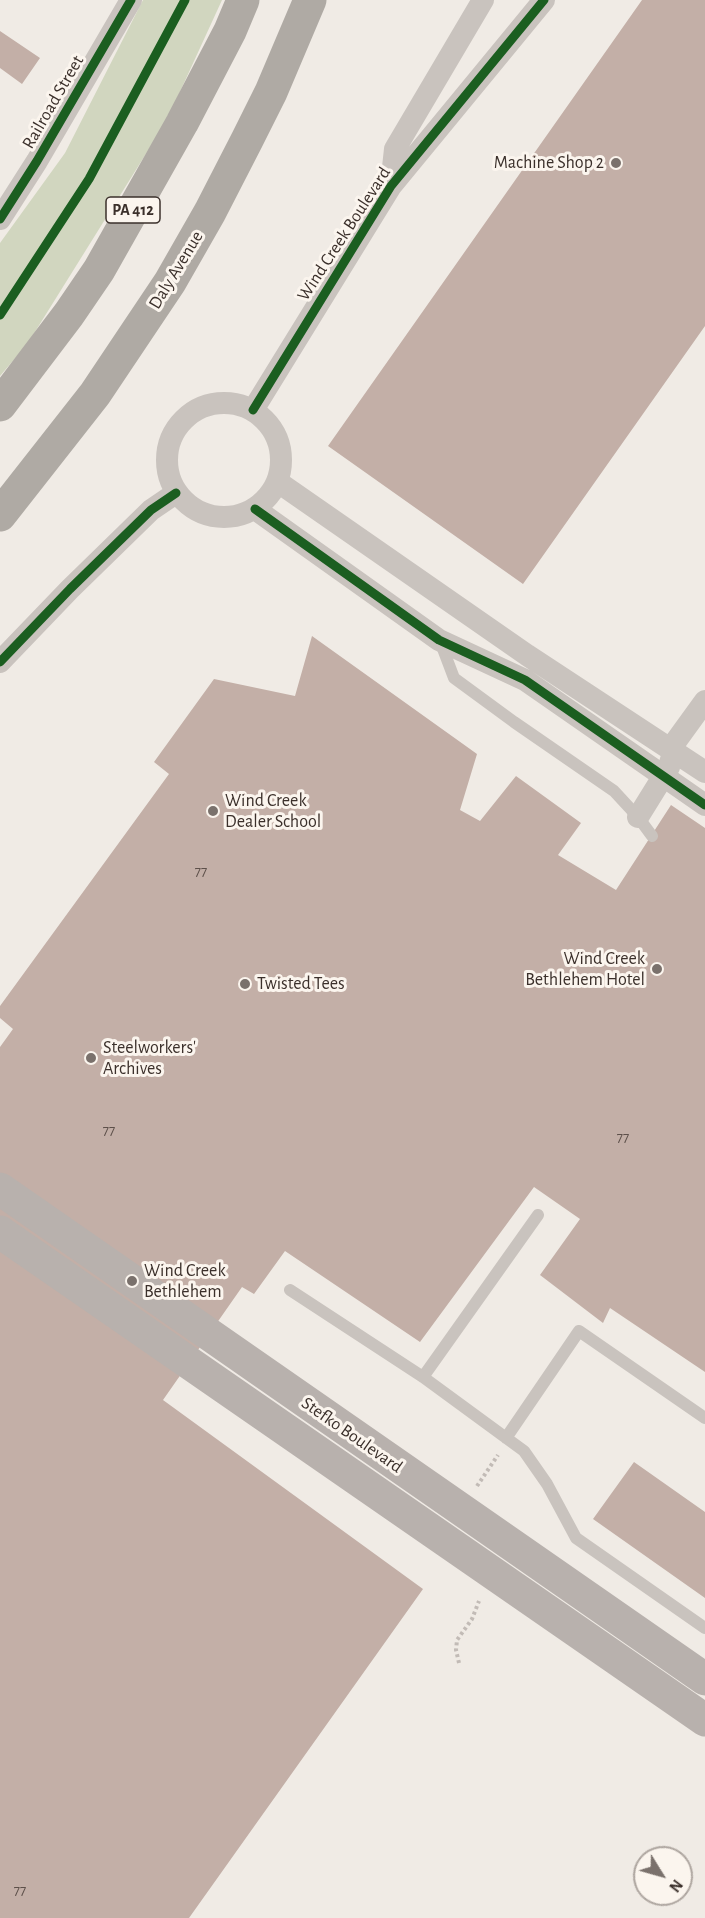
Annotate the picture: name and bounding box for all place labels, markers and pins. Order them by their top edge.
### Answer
place label: Machine Shop 2 [494,152,604,174]
marker: Machine Shop 2 [609,156,623,170]
place label: Wind Creek Dealer School [225,790,321,832]
marker: Wind Creek Dealer School [206,804,220,818]
place label: Wind Creek Bethlehem Hotel [525,948,645,990]
marker: Wind Creek Bethlehem Hotel [650,962,664,976]
place label: Twisted Tees [257,973,345,995]
marker: Twisted Tees [238,977,252,991]
place label: Steelworkers' Archives [103,1037,196,1080]
marker: Steelworkers' Archives [84,1051,98,1065]
place label: Wind Creek Bethlehem [144,1260,226,1302]
marker: Wind Creek Bethlehem [125,1274,139,1288]

